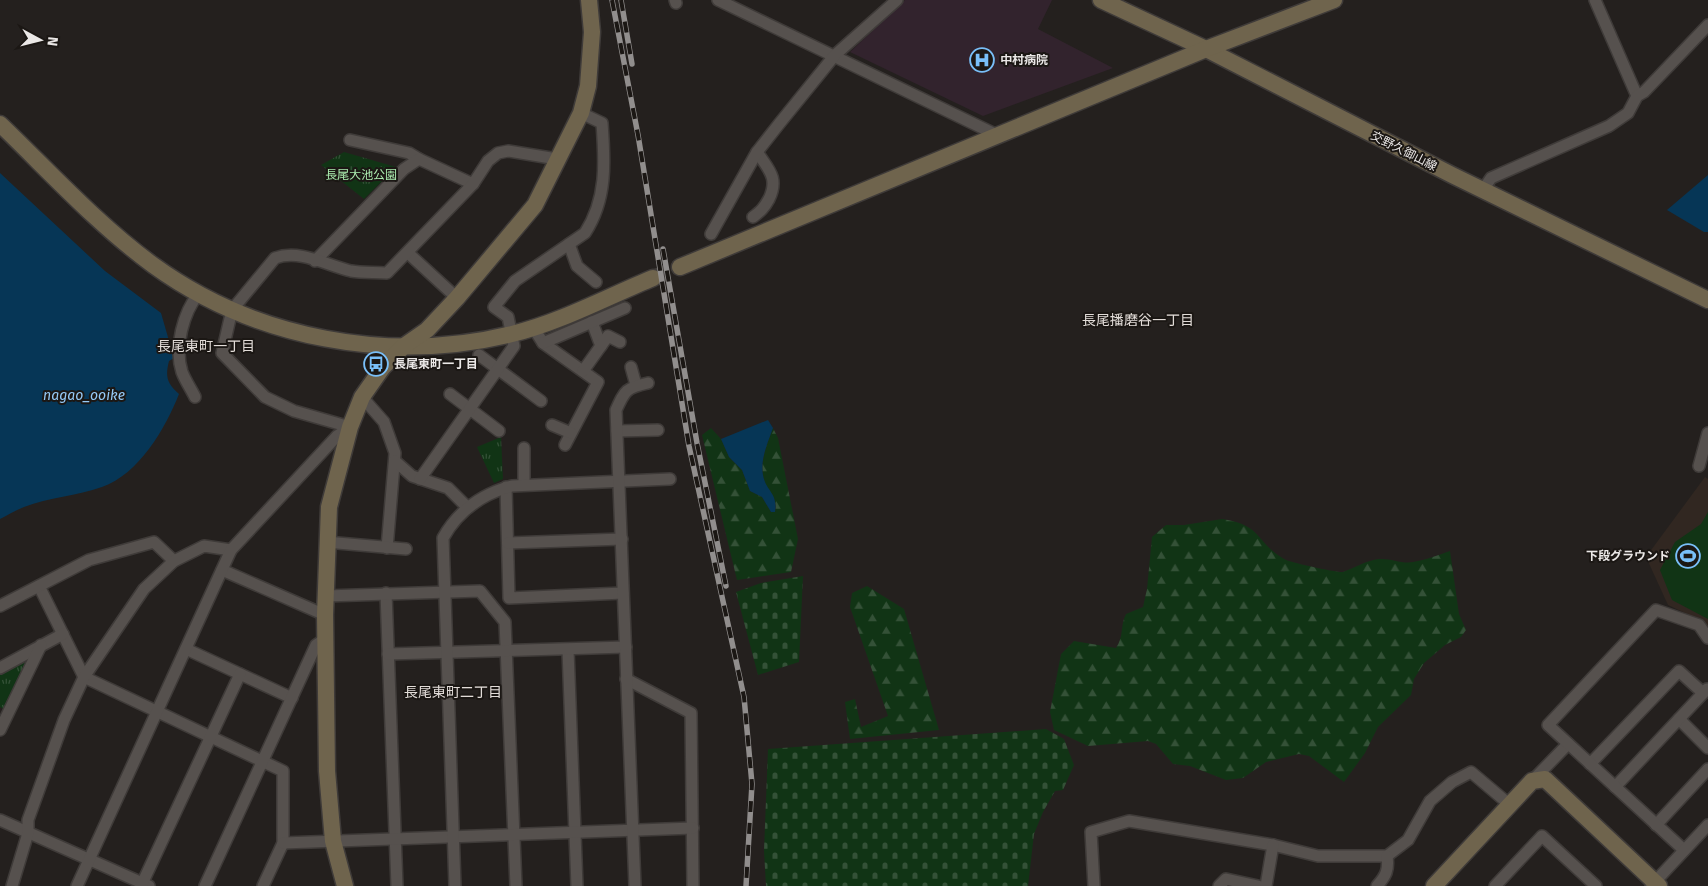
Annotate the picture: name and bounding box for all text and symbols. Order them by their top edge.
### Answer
north arrow [15,15,65,65]
text: N [43,36,61,47]
hospital icon: 中村病院 [969,47,995,73]
place label: 中村病院 [1000,53,1048,67]
street label: 交野久御山線 [1369,128,1439,174]
park label: 長尾大池公園 [325,168,397,182]
district label: 長尾播磨谷一丁目 [1082,312,1194,329]
district label: 長尾東町一丁目 [157,338,255,355]
bus stop icon: 長尾東町一丁目 [363,351,389,377]
place label: 長尾東町一丁目 [394,357,478,371]
water label: nagao_ooike [43,387,125,404]
sports icon: 下段グラウンド [1675,543,1701,569]
place label: 下段グラウンド [1586,549,1670,563]
district label: 長尾東町二丁目 [404,684,502,701]

